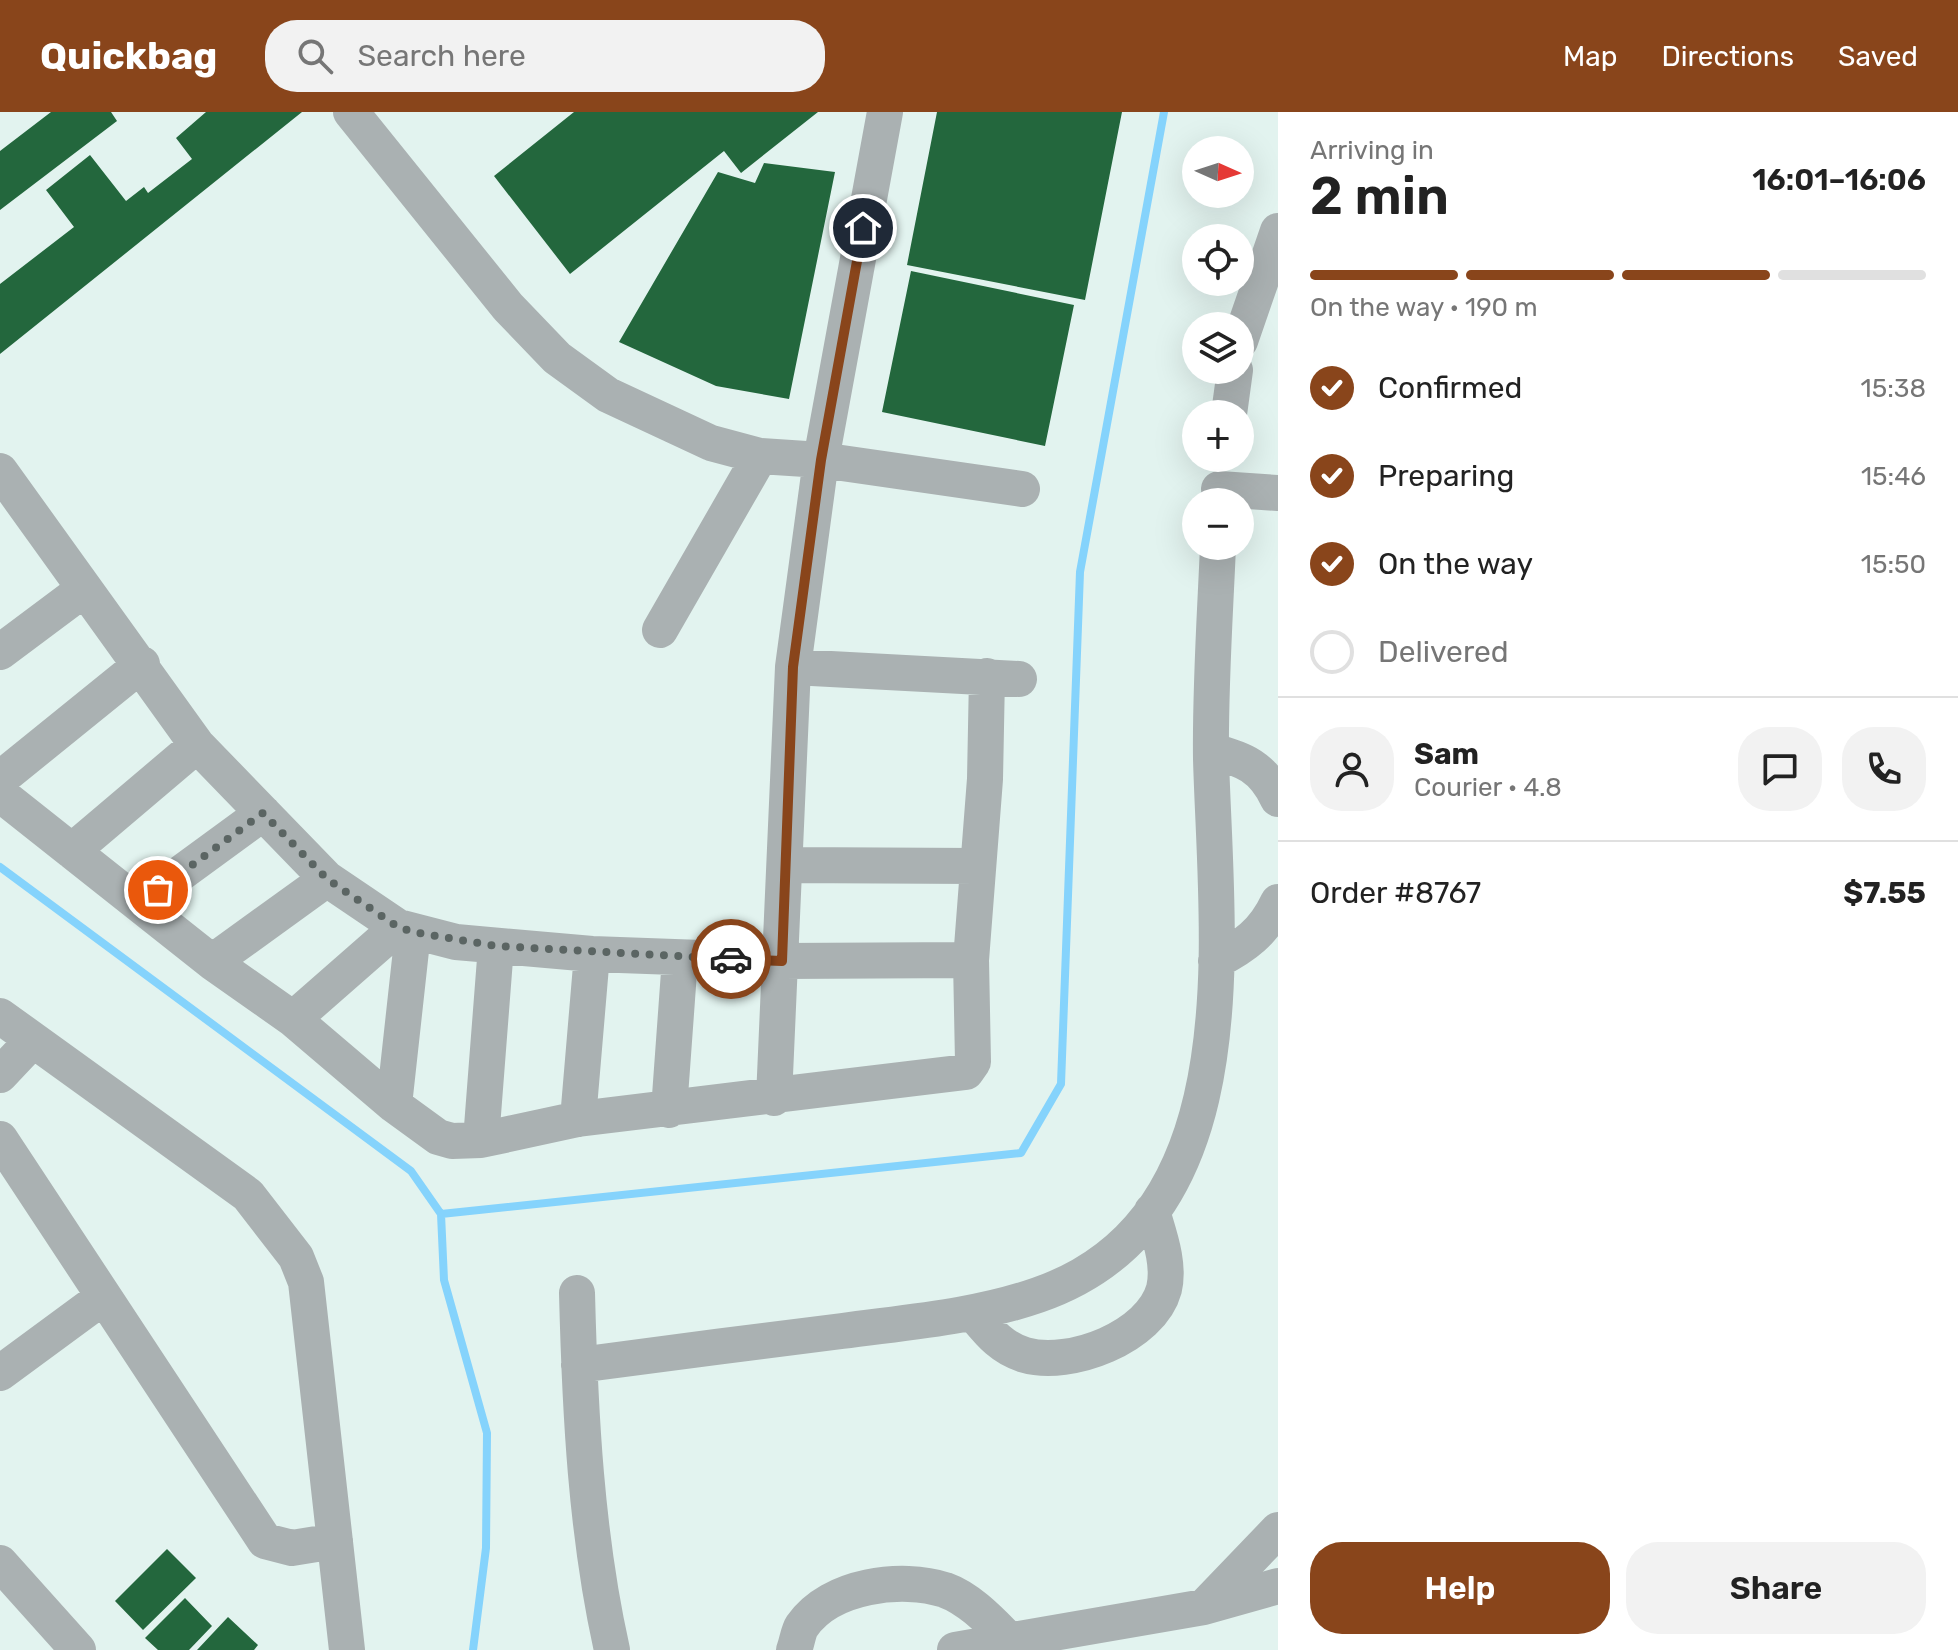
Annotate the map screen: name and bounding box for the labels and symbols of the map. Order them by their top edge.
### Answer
north arrow [1182,136,1254,208]
pin [829,194,897,262]
pin [124,856,192,924]
courier [691,919,771,999]

